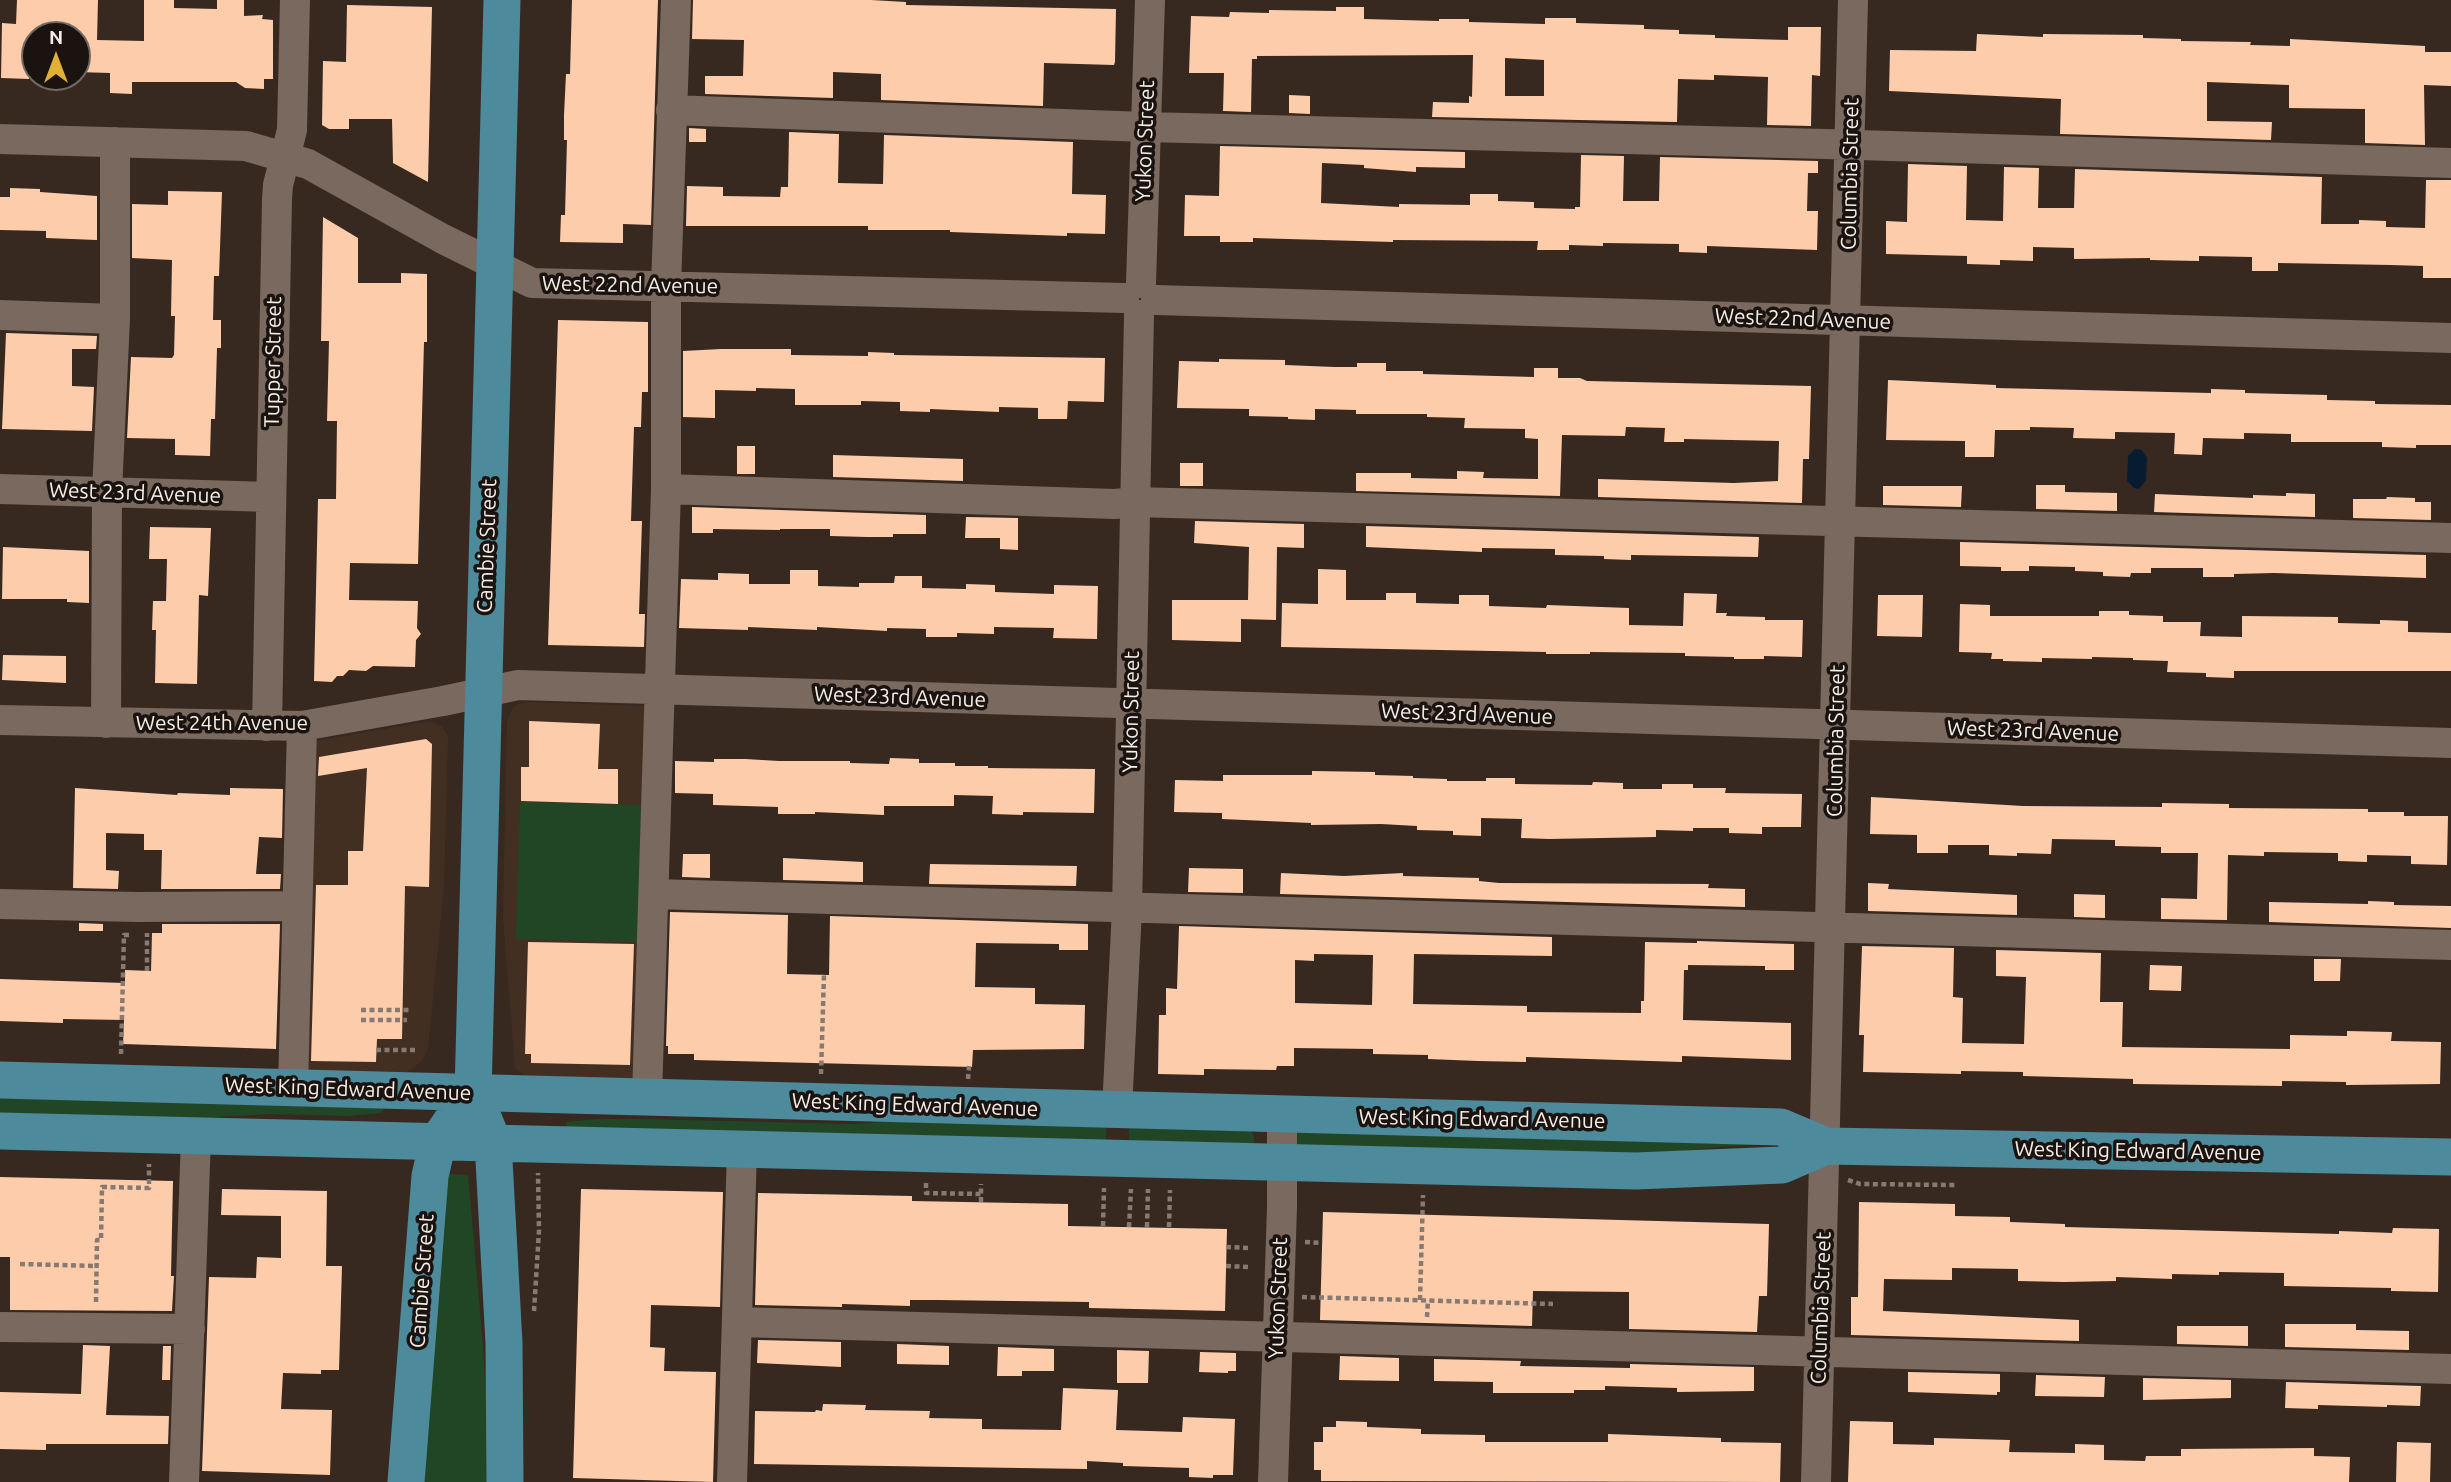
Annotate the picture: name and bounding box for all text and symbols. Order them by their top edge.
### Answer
north arrow [21,21,91,91]
text: N [49,26,63,48]
street label: Yukon Street [1130,80,1160,202]
street label: Columbia Street [1836,98,1864,250]
street label: West 22nd Avenue [542,271,718,299]
street label: Tupper Street [259,296,287,428]
street label: West 22nd Avenue [1714,303,1892,335]
street label: West 23rd Avenue [48,477,222,509]
street label: Cambie Street [472,478,502,614]
street label: Yukon Street [1117,651,1145,773]
street label: Columbia Street [1822,665,1850,817]
street label: West 23rd Avenue [813,681,987,713]
street label: West 23rd Avenue [1380,698,1554,730]
street label: West 24th Avenue [136,710,308,736]
street label: West 23rd Avenue [1946,715,2120,747]
street label: West King Edward Avenue [224,1072,472,1106]
street label: West King Edward Avenue [791,1088,1039,1122]
street label: West King Edward Avenue [1358,1104,1606,1134]
street label: West King Edward Avenue [2014,1136,2262,1166]
street label: Cambie Street [405,1213,439,1349]
street label: Columbia Street [1806,1231,1836,1385]
street label: Yukon Street [1263,1237,1293,1359]

